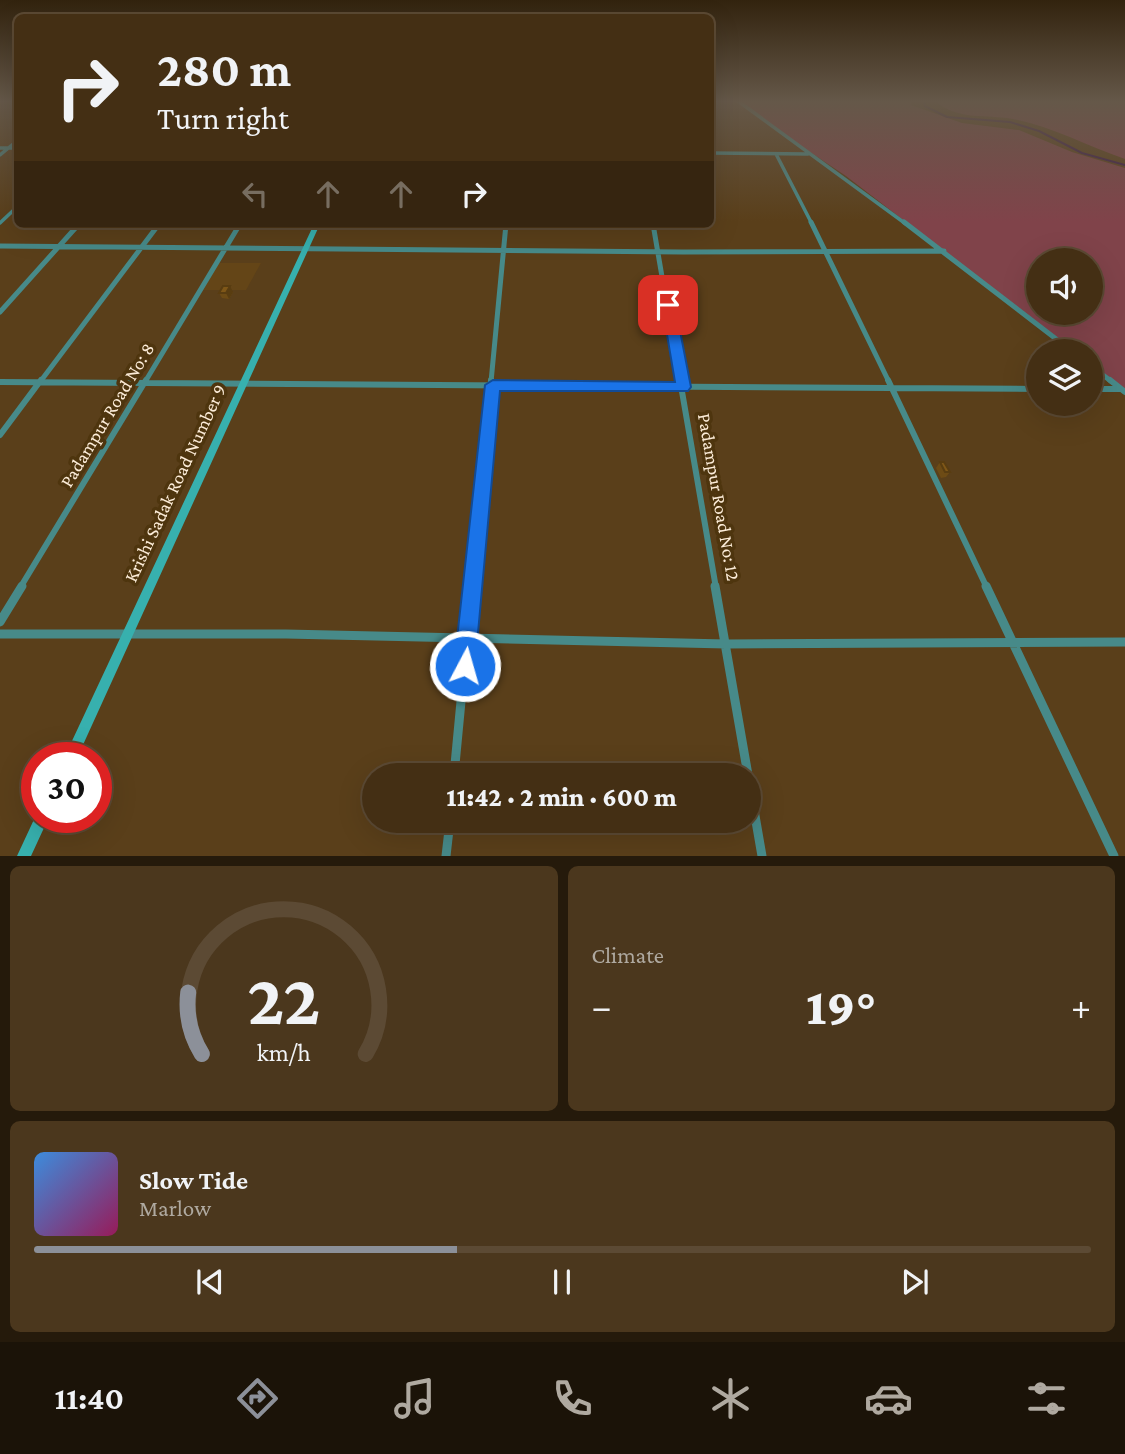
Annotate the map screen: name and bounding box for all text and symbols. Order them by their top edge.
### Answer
icon: right [42,42,133,133]
text: 280 m [157,42,291,97]
text: Turn right [157,100,289,136]
icon: left [236,175,274,213]
icon: ahead [309,175,347,213]
icon: ahead [382,175,420,213]
icon: right [455,175,493,213]
map controls [1026,248,1103,416]
button: sound [1026,248,1103,325]
pin [638,275,698,335]
icon: arrive [649,286,687,324]
street label: Padampur Road No: 8 [56,339,158,491]
button: layers [1026,339,1103,416]
street label: Krishi Sadak Road Number 9 [120,381,230,585]
street label: Padampur Road No: 12 [694,412,744,582]
position arrow [428,629,502,703]
speed limit sign: 30 [21,742,112,833]
text: 11:42 · 2 min · 600 m [446,783,677,812]
text: Climate [592,942,664,968]
text: 22 [247,960,320,1041]
text: 19° [806,977,876,1035]
text: − [592,985,612,1027]
text: + [1071,985,1091,1027]
text: km/h [257,1039,311,1066]
text: Slow Tide [139,1166,248,1195]
text: Marlow [139,1195,211,1221]
icon: previous [191,1263,229,1301]
icon: pause [543,1263,581,1301]
icon: next [896,1263,934,1301]
icon: directions [233,1374,282,1423]
icon: music [390,1374,439,1423]
icon: phone [548,1374,597,1423]
icon: climate [706,1374,755,1423]
icon: car [864,1374,913,1423]
icon: filters [1022,1374,1071,1423]
text: 11:40 [54,1380,124,1416]

